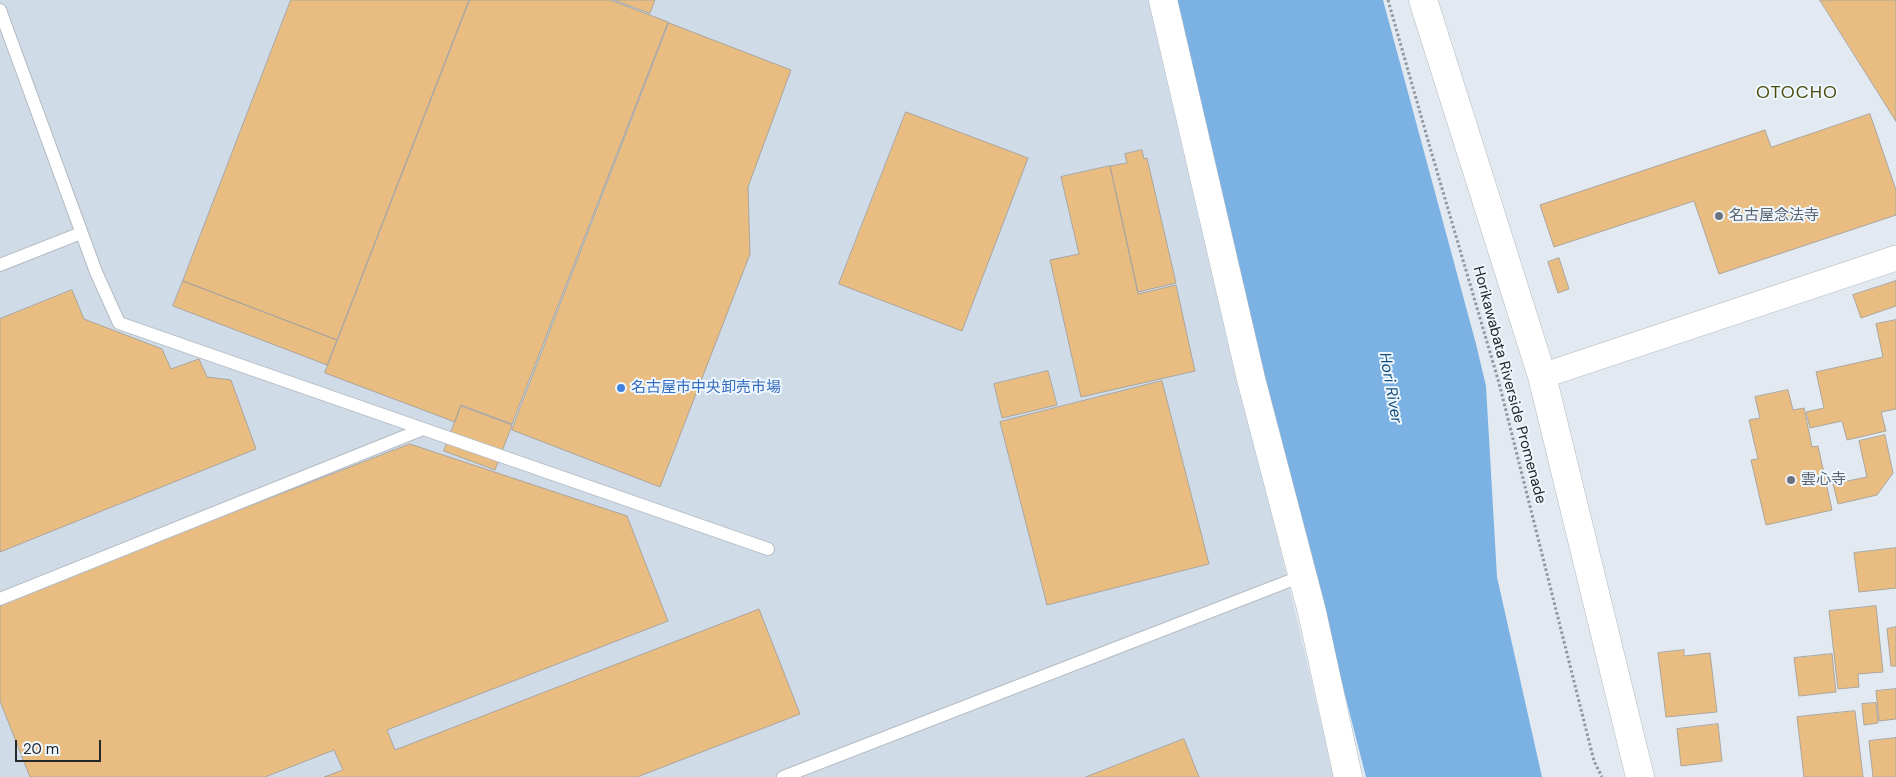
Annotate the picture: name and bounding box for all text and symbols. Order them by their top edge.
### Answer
district label: OTOCHO [1755,82,1839,104]
place label: 名古屋念法寺 [1729,207,1819,225]
marker: 名古屋念法寺 [1713,210,1725,222]
street label: Horikawabata Riverside Promenade [1469,264,1549,506]
water label: Hori River [1374,351,1406,425]
place label: 名古屋市中央卸売市場 [631,379,781,397]
marker: 名古屋市中央卸売市場 [615,382,627,394]
place label: 雲心寺 [1801,471,1846,489]
marker: 雲心寺 [1785,474,1797,486]
scale bar [18,730,104,762]
text: 20 m [23,739,59,759]

